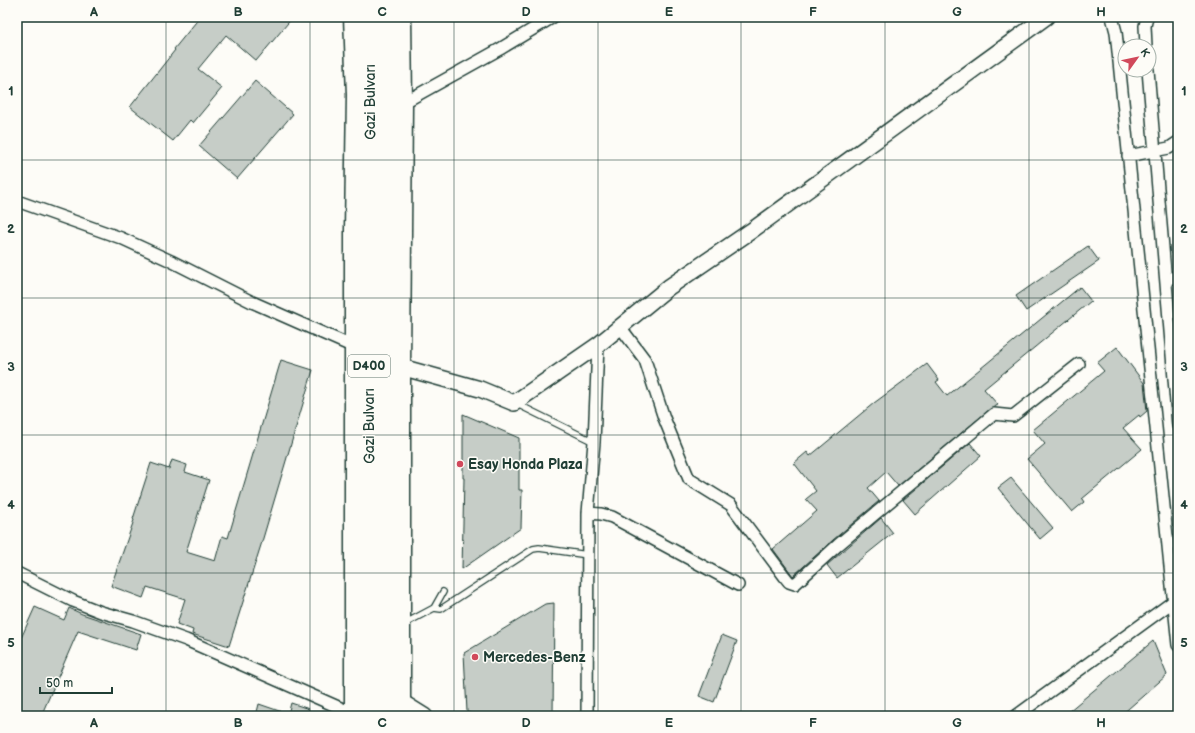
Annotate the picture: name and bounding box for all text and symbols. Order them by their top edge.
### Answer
text: A [89,4,98,20]
text: B [233,4,243,20]
text: C [377,4,387,20]
text: D [521,4,531,20]
text: E [665,4,674,20]
text: F [809,4,817,20]
text: G [952,4,962,20]
text: H [1096,4,1106,20]
north arrow [1117,38,1157,78]
text: K [1137,46,1153,60]
street label: Gazi Bulvarı [362,64,379,140]
text: 1 [8,83,14,99]
text: 1 [1181,83,1187,99]
text: 2 [7,221,15,237]
text: 2 [1180,221,1188,237]
road number: D400 [348,355,390,377]
text: 3 [7,359,15,375]
text: 3 [1180,359,1188,375]
street label: Gazi Bulvarı [361,388,378,464]
place label: Esay Honda Plaza [468,456,583,473]
marker: Esay Honda Plaza [455,459,465,469]
text: 4 [7,497,15,513]
text: 4 [1180,497,1188,513]
text: 5 [7,635,15,651]
text: 5 [1180,635,1188,651]
place label: Mercedes-Benz [483,649,586,666]
marker: Mercedes-Benz [470,652,480,662]
scale bar [40,669,112,695]
text: 50 m [46,676,73,691]
text: A [89,715,98,731]
text: B [233,715,243,731]
text: C [377,715,387,731]
text: D [521,715,531,731]
text: E [665,715,674,731]
text: F [809,715,817,731]
text: G [952,715,962,731]
text: H [1096,715,1106,731]

